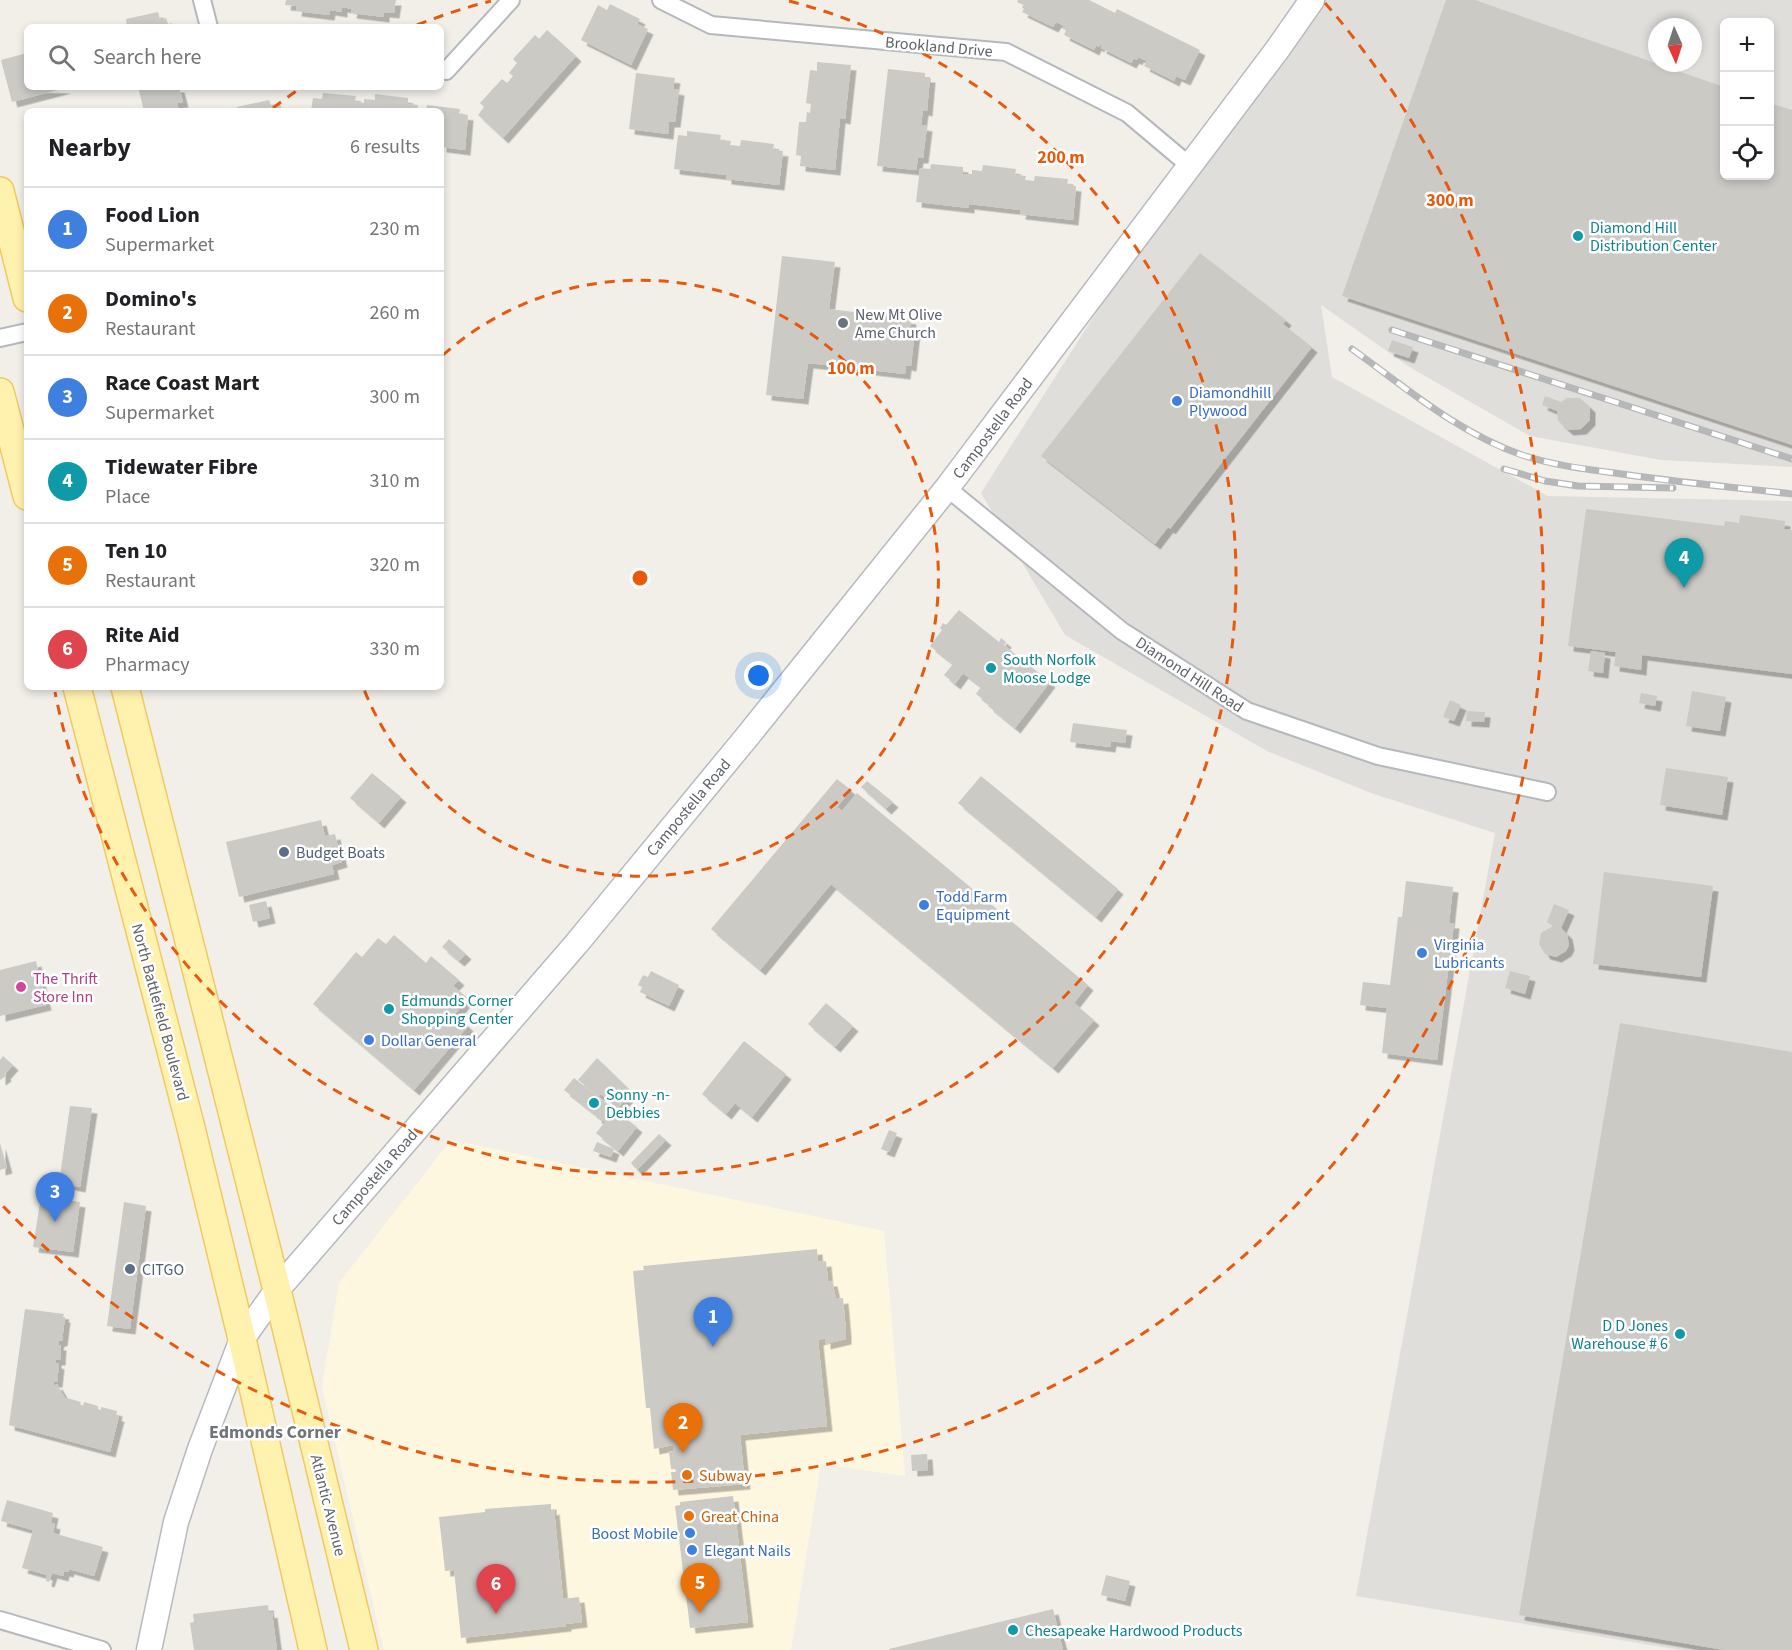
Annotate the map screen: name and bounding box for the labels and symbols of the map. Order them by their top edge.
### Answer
north arrow [1648,18,1702,72]
street label: Brookland Drive [884,31,994,63]
text: 200 m [1037,145,1085,170]
text: 300 m [1426,188,1474,213]
place label: Diamond Hill Distribution Center [1590,217,1718,257]
marker: Diamond Hill Distribution Center [1571,229,1585,243]
place label: New Mt Olive Ame Church [855,304,942,344]
marker: New Mt Olive Ame Church [836,316,850,330]
text: 100 m [827,356,875,381]
street label: Campostella Road [948,374,1038,484]
place label: Diamondhill Plywood [1189,382,1271,422]
marker: Diamondhill Plywood [1170,394,1184,408]
pin: 4 [1664,538,1704,588]
centre of rings [630,568,650,588]
street label: Diamond Hill Road [1131,632,1248,718]
place label: South Norfolk Moose Lodge [1003,649,1096,689]
your location [744,661,773,690]
marker: South Norfolk Moose Lodge [984,661,998,675]
street label: Campostella Road [641,754,736,861]
place label: Budget Boats [296,842,385,864]
marker: Budget Boats [277,845,291,859]
place label: Todd Farm Equipment [936,886,1011,926]
marker: Todd Farm Equipment [917,898,931,912]
street label: North Battlefield Boulevard [126,921,194,1103]
place label: Virginia Lubricants [1434,934,1505,974]
marker: Virginia Lubricants [1415,946,1429,960]
place label: The Thrift Store Inn [33,968,98,1008]
marker: The Thrift Store Inn [14,980,28,994]
place label: Edmunds Corner Shopping Center [401,990,514,1030]
marker: Edmunds Corner Shopping Center [382,1002,396,1016]
place label: Dollar General [381,1030,476,1052]
marker: Dollar General [362,1033,376,1047]
place label: Sonny -n- Debbies [606,1084,670,1124]
marker: Sonny -n- Debbies [587,1096,601,1110]
street label: Campostella Road [327,1125,423,1231]
pin: 3 [36,1172,74,1222]
place label: CITGO [142,1259,184,1281]
marker: CITGO [123,1262,137,1276]
pin: 1 [694,1298,732,1347]
place label: D D Jones Warehouse # 6 [1571,1315,1668,1355]
marker: D D Jones Warehouse # 6 [1673,1327,1687,1341]
pin: 2 [664,1404,702,1453]
district label: Edmonds Corner [209,1420,342,1445]
street label: Atlantic Avenue [305,1452,351,1558]
place label: Subway [699,1465,752,1487]
marker: Subway [680,1468,694,1482]
place label: Great China [701,1506,779,1528]
marker: Great China [682,1509,696,1523]
place label: Boost Mobile [591,1523,678,1545]
marker: Boost Mobile [683,1526,697,1540]
place label: Elegant Nails [704,1540,791,1562]
marker: Elegant Nails [685,1543,699,1557]
pin: 6 [476,1564,516,1614]
pin: 5 [680,1564,720,1613]
place label: Chesapeake Hardwood Products [1025,1620,1243,1642]
marker: Chesapeake Hardwood Products [1006,1623,1020,1637]

